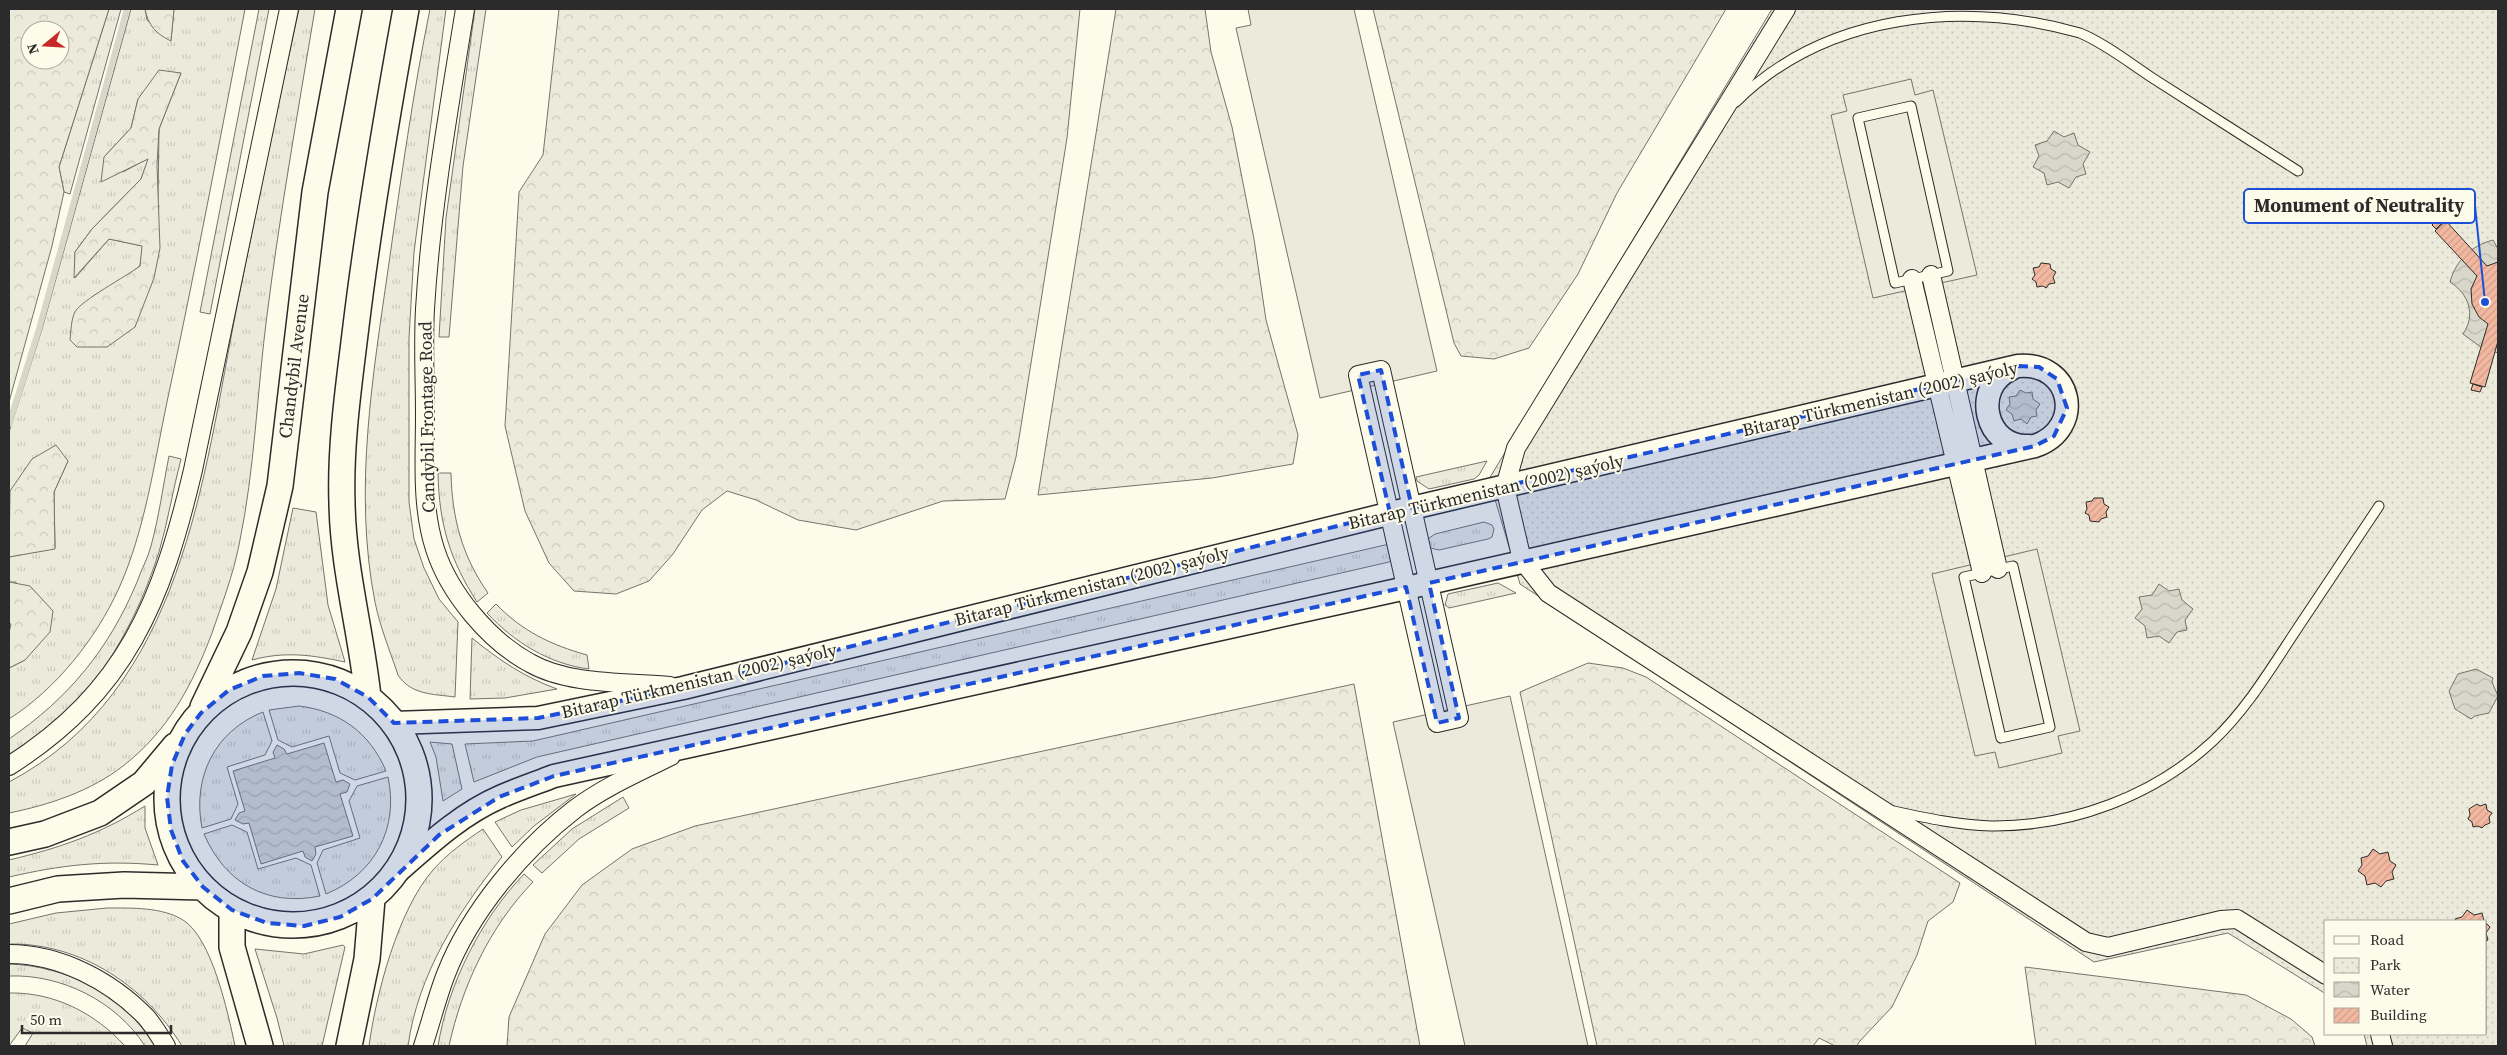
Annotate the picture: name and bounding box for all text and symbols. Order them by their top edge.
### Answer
north arrow [20,20,70,70]
text: N [22,41,44,57]
callout: Monument of Neutrality [2244,189,2475,223]
text: Monument of Neutrality [2254,192,2465,218]
street label: Chandybil Avenue [272,292,315,440]
street label: Candybil Frontage Road [412,321,441,513]
street label: Bitarap Türkmenistan (2002) şaýoly [1740,354,2021,442]
street label: Bitarap Türkmenistan (2002) şaýoly [1346,447,1627,535]
street label: Bitarap Türkmenistan (2002) şaýoly [952,539,1232,632]
street label: Bitarap Türkmenistan (2002) şaýoly [559,636,840,724]
legend [2324,920,2487,1035]
text: Road [2370,929,2404,950]
text: Park [2370,954,2402,975]
text: Water [2370,979,2411,1000]
scale bar [22,1002,171,1034]
text: Building [2370,1004,2427,1025]
text: 50 m [30,1009,62,1030]

